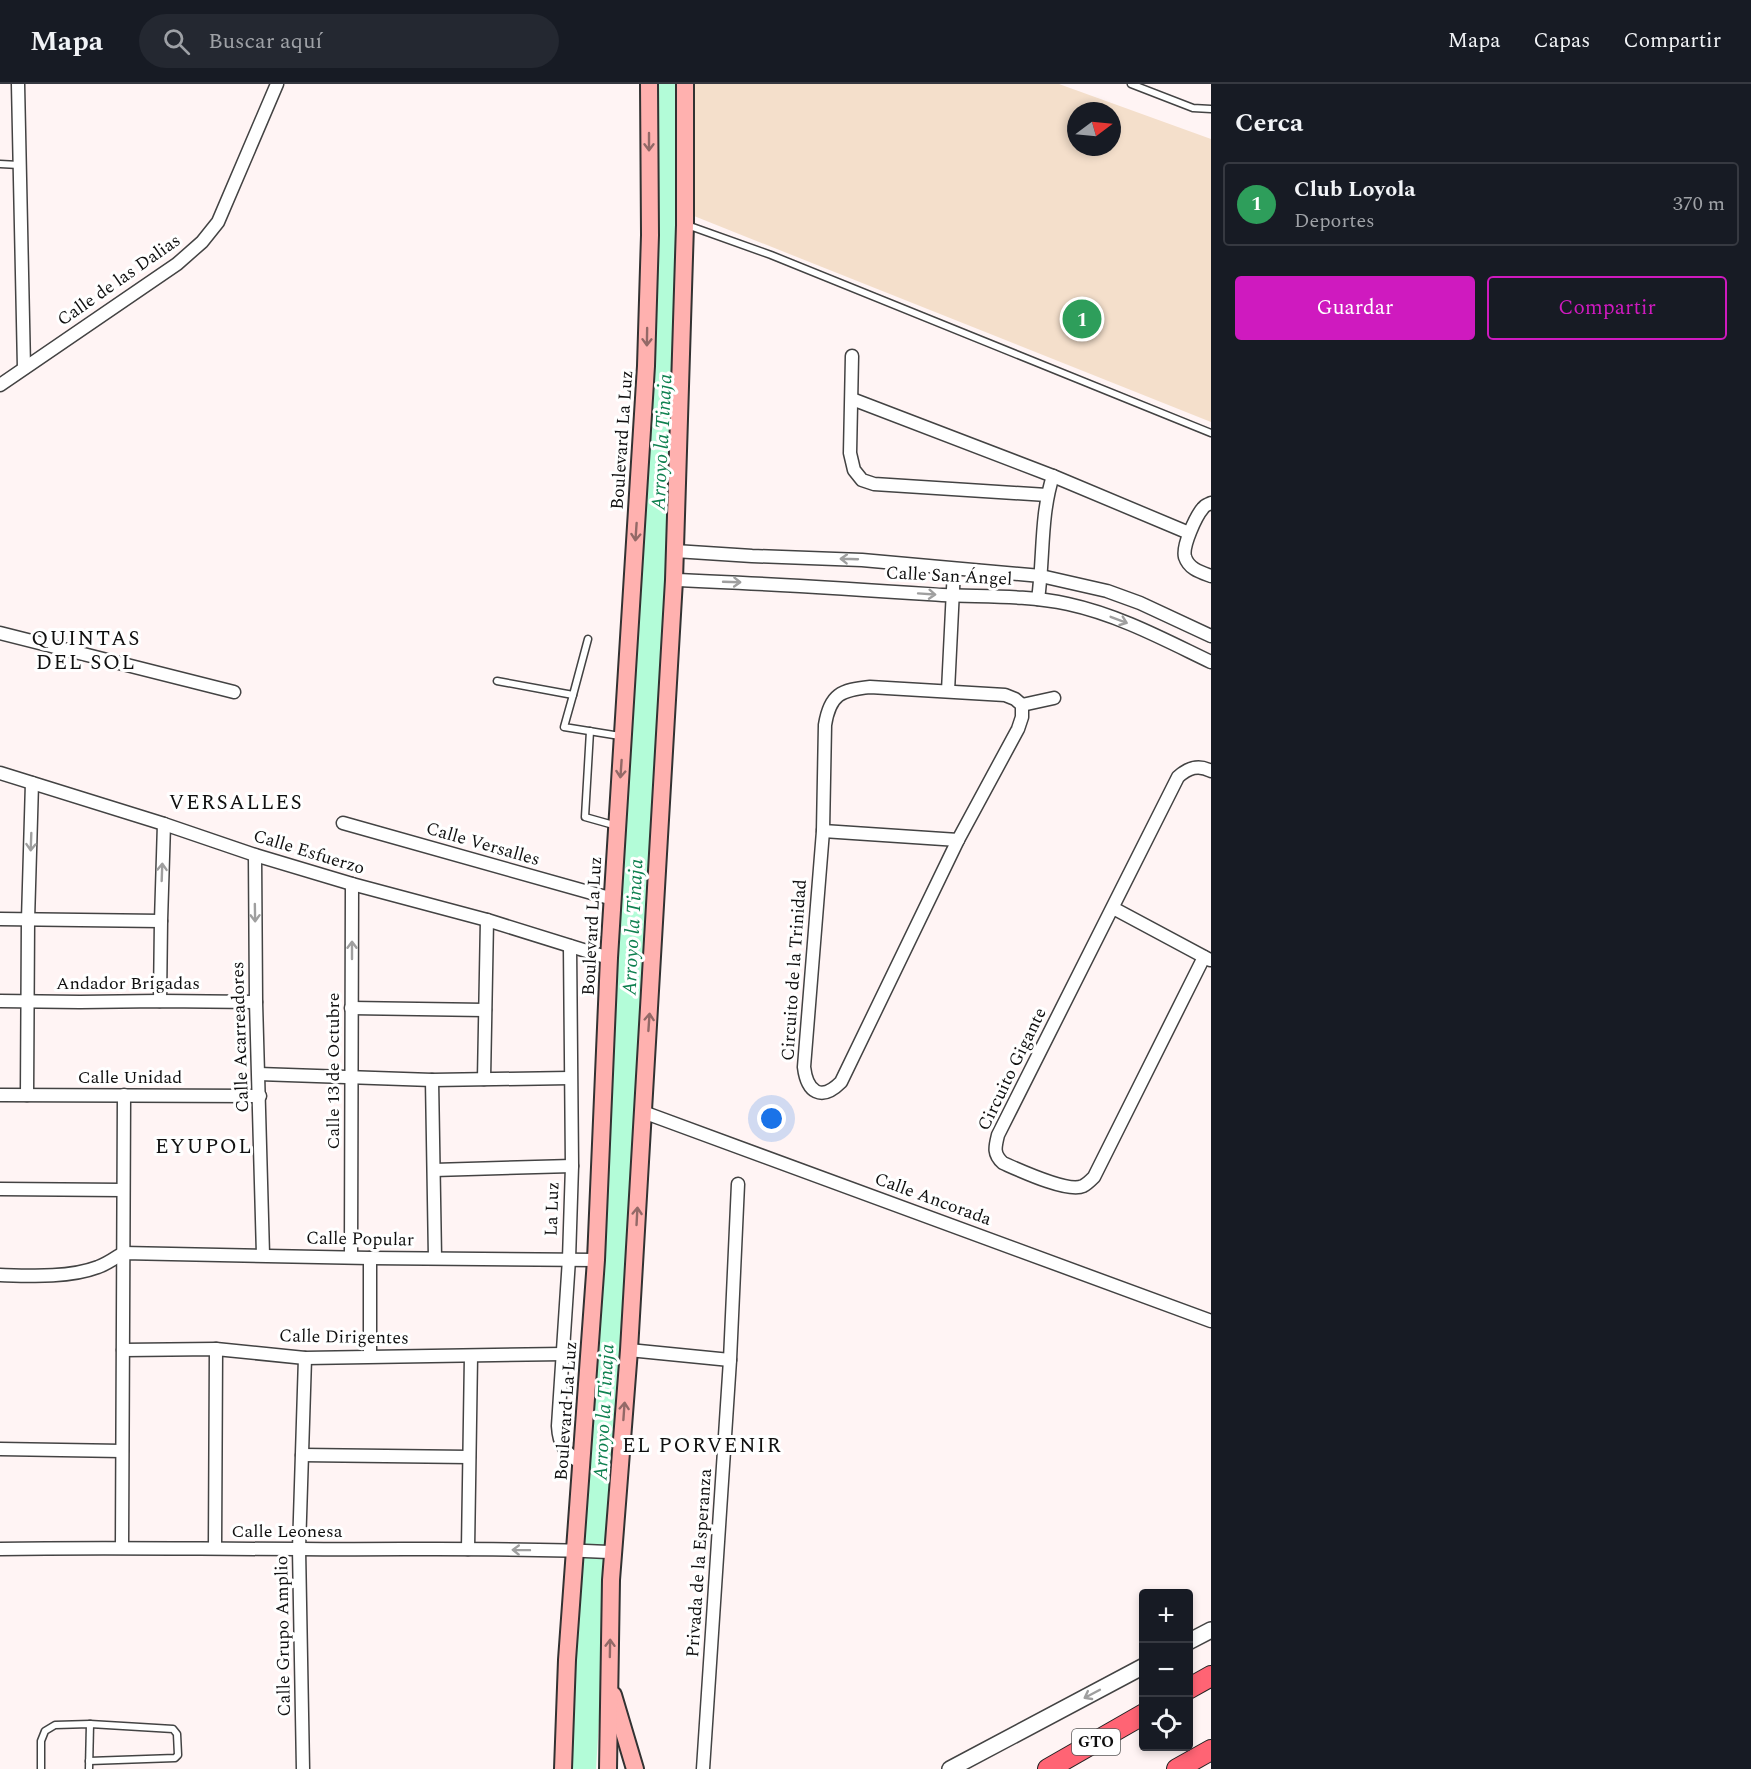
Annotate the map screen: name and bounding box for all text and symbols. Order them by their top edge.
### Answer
search box [139,14,559,68]
text: Mapa [30,20,103,63]
icon: search [160,25,193,58]
text: Buscar aquí [208,25,322,58]
text: Mapa [1448,25,1501,57]
text: Capas [1534,25,1590,57]
text: Compartir [1623,25,1721,57]
north arrow [1067,102,1121,156]
text: Cerca [1235,103,1303,143]
one-way arrow [643,132,655,152]
text: Club Loyola [1294,173,1416,206]
text: 1 [1251,189,1262,219]
text: 370 m [1673,189,1725,219]
text: Deportes [1294,206,1375,236]
street label: Calle de las Dalias [52,227,186,333]
button: Guardar [1235,276,1475,340]
button: Compartir [1487,276,1727,340]
pin: 1 [1062,296,1102,342]
one-way arrow [641,327,653,347]
street label: Boulevard La Luz [604,369,640,511]
water label: Arroyo la Tinaja [643,373,681,512]
one-way arrow [630,522,641,542]
one-way arrow [840,554,860,565]
street label: Calle San Ángel [885,559,1013,593]
one-way arrow [722,576,742,587]
one-way arrow [916,588,936,599]
one-way arrow [1109,615,1128,626]
district label: QUINTAS DEL SOL [31,623,141,679]
one-way arrow [615,758,626,778]
district label: VERSALLES [169,787,303,819]
street label: Calle Versalles [423,815,543,873]
street label: Calle Esfuerzo [250,822,368,882]
one-way arrow [25,831,36,851]
street label: Boulevard La Luz [575,855,609,997]
water label: Arroyo la Tinaja [614,858,652,997]
one-way arrow [157,863,168,883]
street label: Circuito de la Trinidad [774,878,814,1062]
one-way arrow [249,903,261,923]
one-way arrow [346,940,357,960]
street label: Calle Acarreadores [224,961,256,1113]
street label: Andador Brigadas [56,970,200,997]
street label: Calle 13 de Octubre [320,993,347,1149]
street label: Circuito Gigante [970,1003,1054,1135]
one-way arrow [643,1012,654,1032]
street label: Calle Unidad [78,1064,182,1091]
your location [757,1104,786,1133]
district label: EYUPOL [155,1131,253,1163]
street label: Calle Ancorada [871,1165,996,1233]
street label: La Luz [538,1181,566,1237]
one-way arrow [631,1207,642,1227]
street label: Calle Popular [306,1225,414,1253]
street label: Calle Dirigentes [279,1322,409,1352]
street label: Boulevard La Luz [548,1340,584,1482]
water label: Arroyo la Tinaja [585,1343,623,1482]
one-way arrow [619,1402,630,1421]
district label: EL PORVENIR [622,1430,782,1462]
street label: Privada de la Esperanza [679,1467,719,1658]
street label: Calle Leonesa [231,1518,343,1545]
one-way arrow [512,1544,532,1555]
street label: Calle Grupo Amplio [268,1555,298,1717]
map controls [1139,1589,1193,1751]
button: + [1139,1589,1193,1643]
one-way arrow [604,1638,616,1658]
button: − [1139,1643,1193,1697]
one-way arrow [1084,1688,1101,1700]
button: locate [1139,1697,1193,1751]
road number: GTO [1072,1729,1120,1755]

